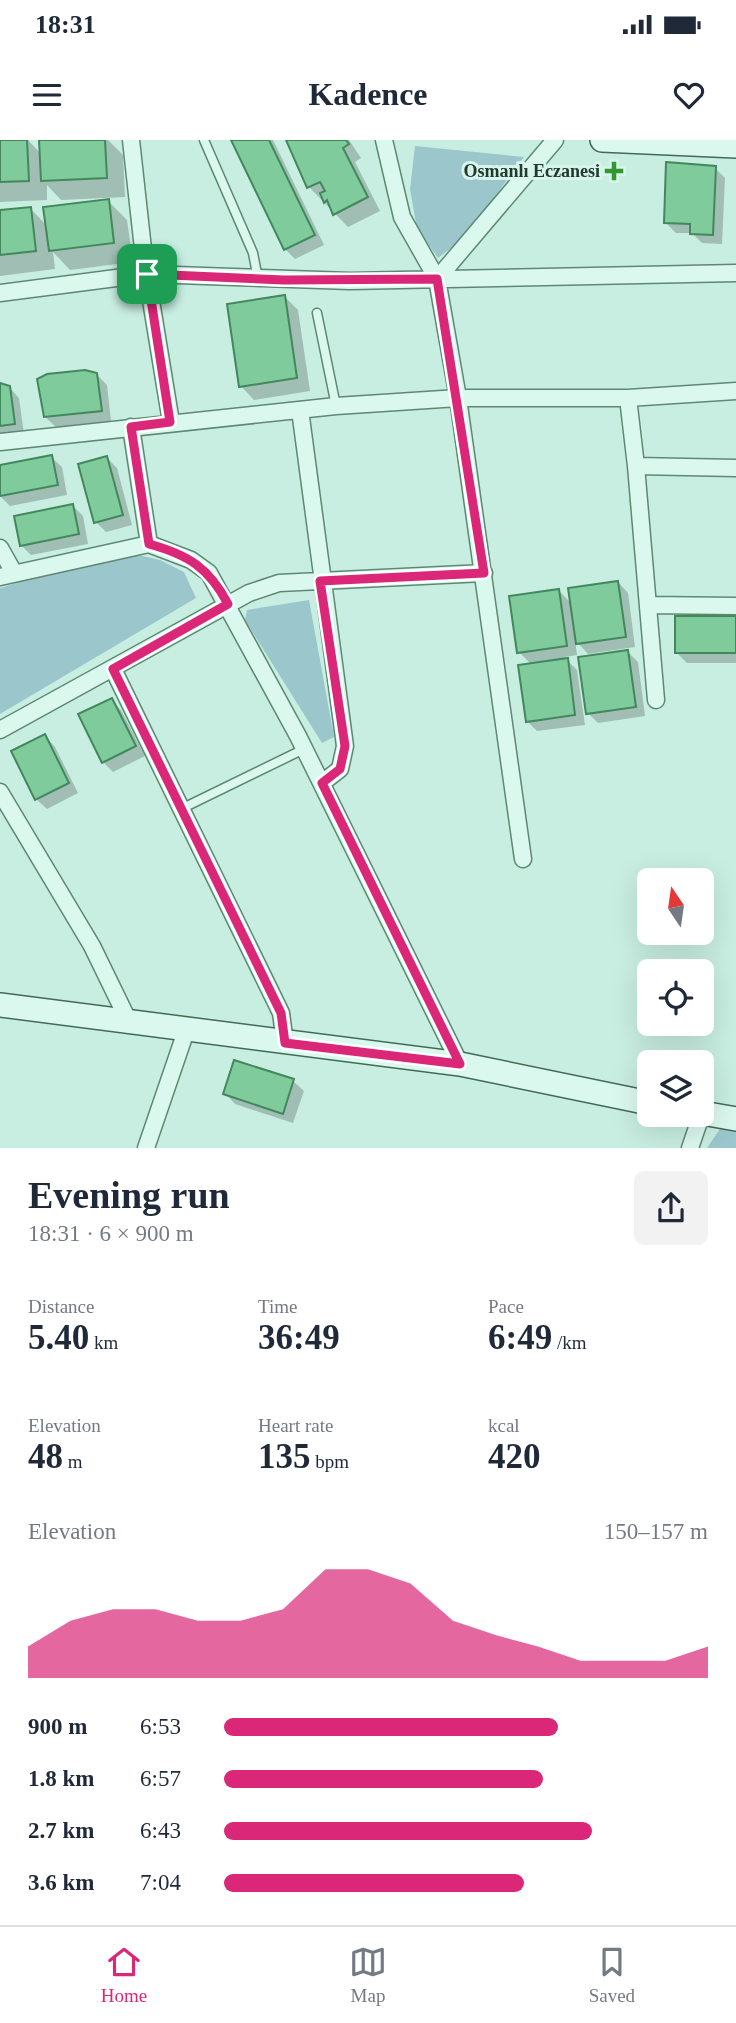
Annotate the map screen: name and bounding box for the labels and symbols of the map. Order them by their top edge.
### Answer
place label: Osmanlı Eczanesi [463,161,600,181]
marker: Osmanlı Eczanesi [606,163,622,179]
pin [117,244,177,304]
north arrow [637,868,714,945]

